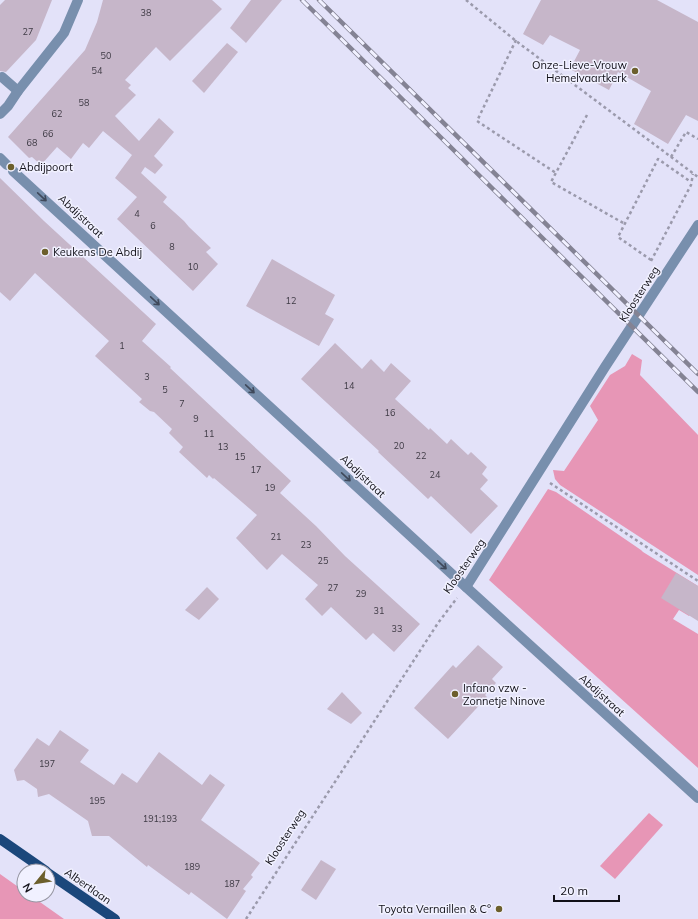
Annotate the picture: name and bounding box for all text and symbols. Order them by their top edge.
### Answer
house number: 38 [141,7,151,18]
house number: 27 [23,26,33,37]
house number: 50 [101,50,111,61]
place label: Onze-Lieve-Vrouw Hemelvaartkerk [532,58,627,85]
house number: 54 [92,65,103,76]
marker: Onze-Lieve-Vrouw Hemelvaartkerk [630,66,640,76]
house number: 58 [79,97,89,108]
house number: 62 [52,108,62,119]
house number: 66 [43,128,53,139]
house number: 68 [27,137,37,148]
place label: Abdijpoort [19,160,73,174]
marker: Abdijpoort [6,162,16,172]
one-way arrow [37,192,47,202]
street label: Abdijstraat [55,192,107,241]
house number: 4 [134,208,140,219]
house number: 6 [150,220,156,231]
house number: 8 [169,241,175,252]
place label: Keukens De Abdij [53,245,142,259]
marker: Keukens De Abdij [40,247,50,257]
house number: 10 [188,261,198,272]
street label: Kloosterweg [616,263,662,325]
house number: 12 [286,295,296,306]
one-way arrow [149,296,159,305]
house number: 1 [119,340,125,351]
house number: 3 [144,371,150,382]
house number: 14 [344,380,355,391]
house number: 5 [162,384,168,395]
one-way arrow [245,384,255,394]
house number: 7 [179,398,185,409]
house number: 16 [385,407,395,418]
house number: 9 [193,413,199,424]
house number: 11 [204,428,214,439]
house number: 20 [394,440,404,451]
house number: 13 [218,441,228,452]
house number: 22 [416,450,426,461]
house number: 15 [235,451,246,462]
street label: Abdijstraat [337,452,389,501]
house number: 17 [251,464,261,475]
house number: 24 [430,469,441,480]
one-way arrow [341,472,351,482]
house number: 19 [265,482,275,493]
house number: 21 [271,531,281,542]
street label: Kloosterweg [440,536,488,596]
house number: 23 [301,539,311,550]
house number: 25 [318,555,329,566]
one-way arrow [437,560,447,570]
house number: 27 [328,582,338,593]
house number: 29 [356,588,366,599]
house number: 31 [374,605,384,616]
house number: 33 [392,623,402,634]
street label: Abdijstraat [576,671,628,719]
place label: Infano vzw - Zonnetje Ninove [463,681,545,708]
marker: Infano vzw - Zonnetje Ninove [450,689,460,699]
house number: 197 [39,758,55,769]
house number: 195 [89,795,106,806]
street label: Kloosterweg [262,806,308,868]
house number: 191;193 [143,813,177,824]
house number: 189 [184,861,200,872]
north arrow [16,863,56,903]
street label: Albertlaan [62,865,114,907]
scale bar [554,877,619,903]
house number: 187 [224,878,240,889]
text: N [19,881,35,895]
text: 20 m [560,883,588,898]
place label: Toyota Vernaillen & C° [379,902,491,916]
marker: Toyota Vernaillen & C° [494,904,504,914]

